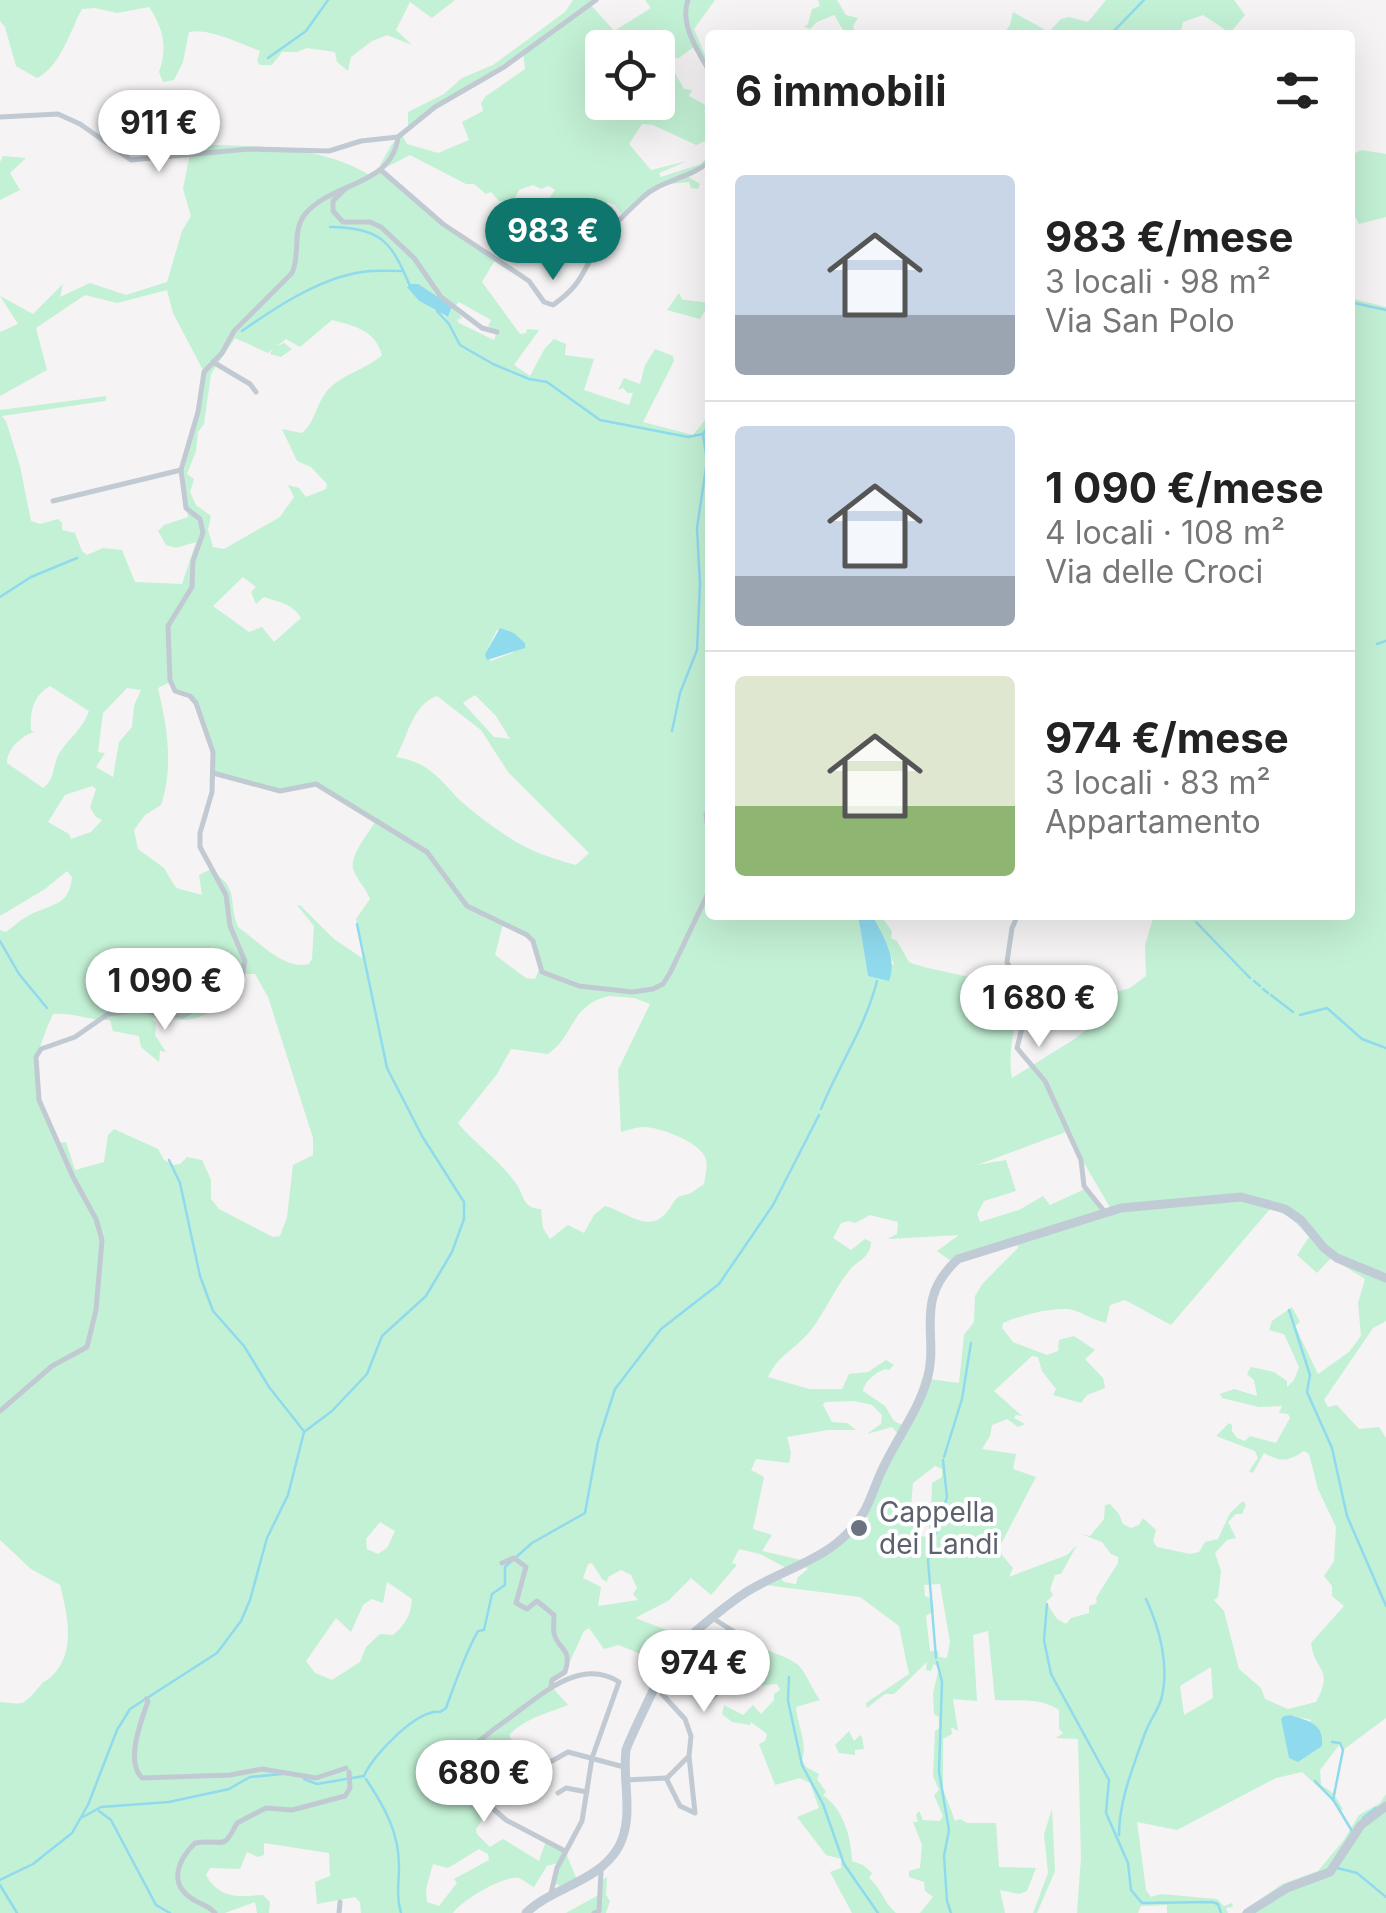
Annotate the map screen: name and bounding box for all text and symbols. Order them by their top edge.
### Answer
map controls [585,30,675,120]
button: locate [585,30,675,120]
icon: filters [1270,63,1325,118]
text: 6 immobili [735,65,947,116]
pin: 911 € [89,90,229,175]
text: 911 € [120,103,198,142]
pin: 983 € [483,198,623,283]
text: 983 € [507,211,599,250]
text: 983 €/mese [1045,211,1294,262]
icon: home [815,215,935,335]
text: 3 locali · 98 m² [1045,262,1271,301]
text: Via San Polo [1045,301,1235,340]
text: 1 090 €/mese [1045,462,1324,513]
icon: home [815,466,935,586]
text: 4 locali · 108 m² [1045,513,1285,552]
text: Via delle Croci [1045,552,1263,591]
text: 974 €/mese [1045,712,1289,763]
icon: home [815,716,935,836]
text: 3 locali · 83 m² [1045,763,1271,802]
text: Appartamento [1045,802,1261,841]
pin: 1 090 € [73,948,257,1033]
text: 1 090 € [108,961,222,1000]
pin: 1 680 € [947,965,1131,1050]
text: 1 680 € [982,978,1096,1017]
place label: Cappella dei Landi [879,1495,999,1561]
marker: Cappella dei Landi [848,1517,870,1539]
pin: 974 € [634,1630,774,1715]
text: 974 € [660,1643,748,1682]
pin: 680 € [414,1740,554,1825]
text: 680 € [438,1753,530,1792]

